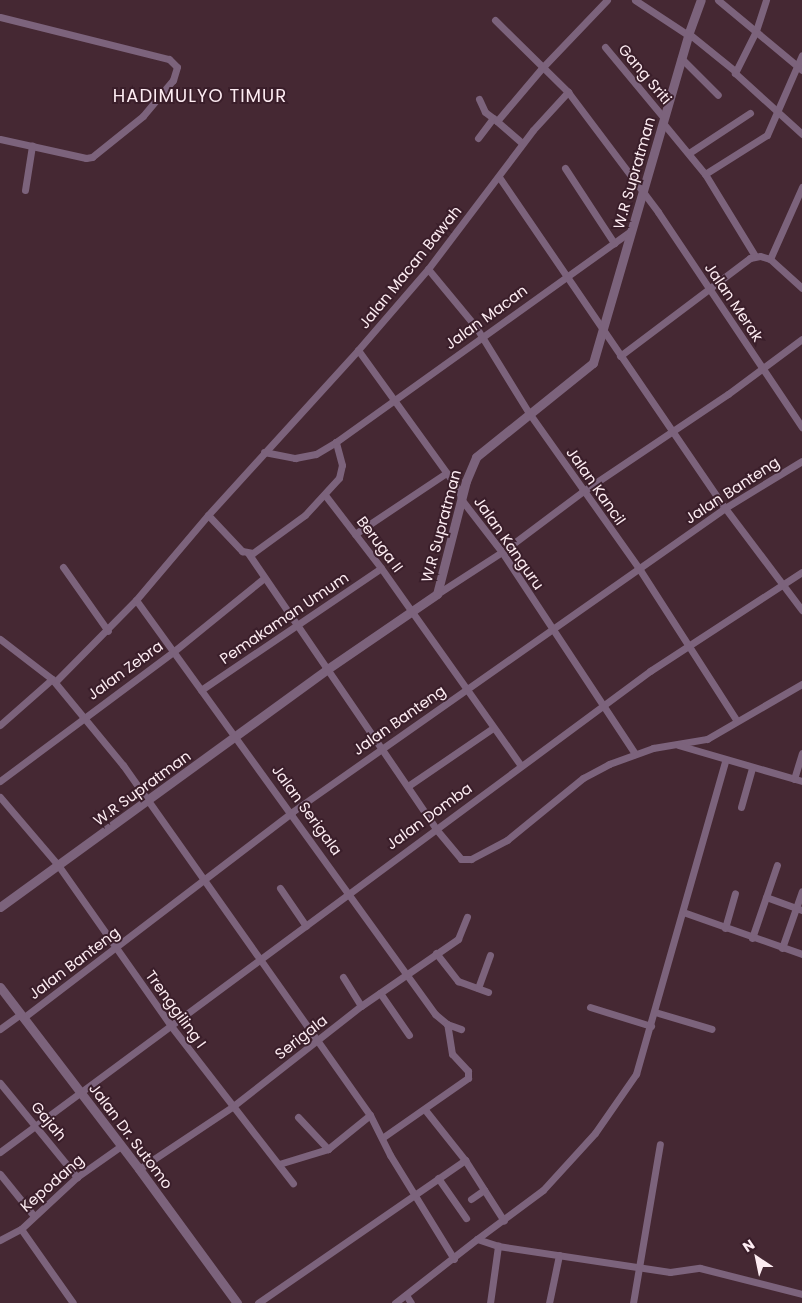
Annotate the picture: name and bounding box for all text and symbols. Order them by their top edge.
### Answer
street label: Gang Sriti [615,40,675,108]
district label: HADIMULYO TIMUR [111,85,289,107]
street label: W.R Supratman [609,115,659,231]
street label: Jalan Macan Bawah [355,202,465,332]
street label: Jalan Merak [701,259,767,345]
street label: Jalan Macan [441,281,531,353]
street label: Jalan Kancil [563,444,629,528]
street label: Jalan Banteng [681,453,783,527]
street label: W.R Supratman [417,468,465,584]
street label: Jalan Kanguru [470,493,548,593]
street label: Beruga II [353,512,407,576]
street label: Pemakaman Umum [216,568,352,668]
street label: Jalan Zebra [84,637,166,703]
street label: Jalan Banteng [349,681,449,759]
street label: W.R Supratman [90,747,194,829]
street label: Jalan Serigala [268,761,346,859]
street label: Jalan Domba [383,779,475,853]
street label: Jalan Banteng [25,923,123,1003]
street label: Trenggiling I [142,967,210,1051]
street label: Serigala [271,1011,331,1063]
street label: Jalan Dr. Sutomo [85,1080,177,1192]
street label: Gajah [28,1098,70,1144]
street label: Kepodang [17,1151,87,1215]
north arrow [732,1233,782,1283]
text: N [739,1234,759,1257]

